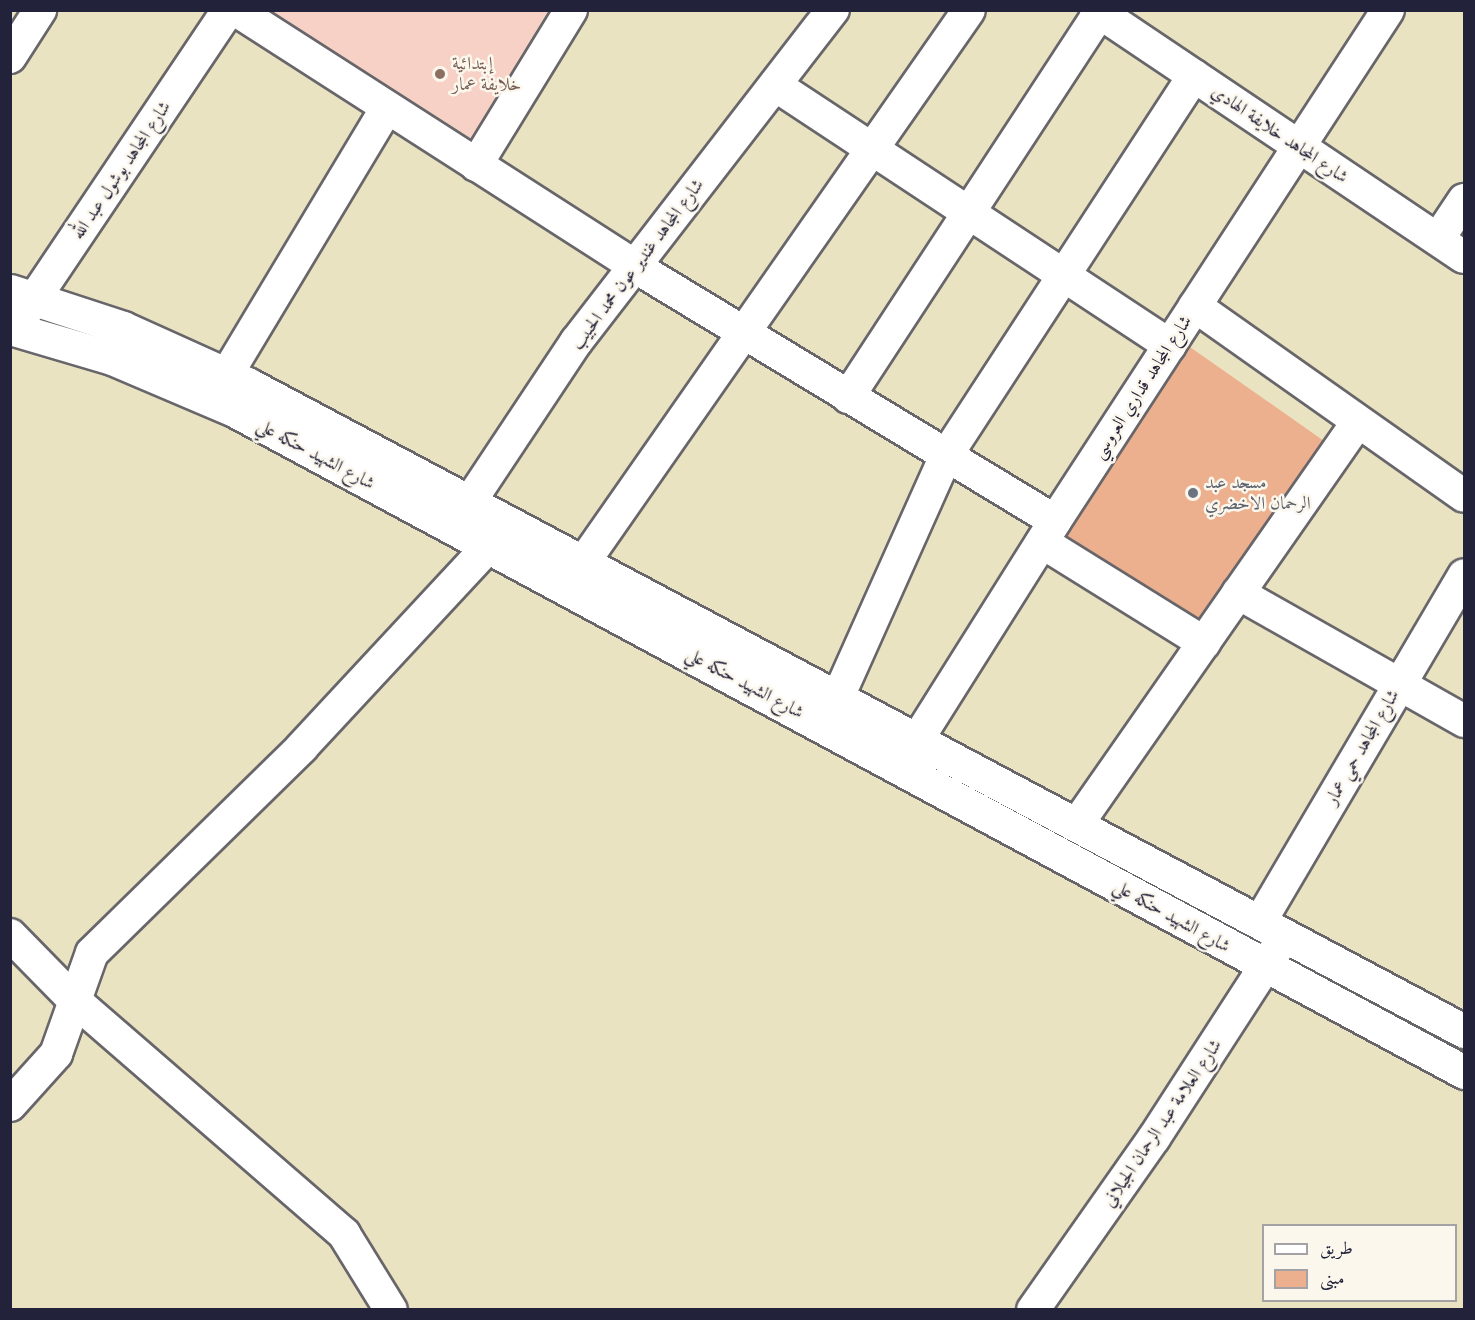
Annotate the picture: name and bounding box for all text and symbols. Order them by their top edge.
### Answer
place label: إبتدائية خلايفة عمار [452,53,521,96]
marker: إبتدائية خلايفة عمار [433,67,447,81]
street label: شارع المجاهد خلايفة الهادي [1208,80,1352,188]
street label: شارع المجاهد بوشول عبد الله [67,97,175,243]
street label: شارع المجاهد غندير عون محمد الحبيب [566,174,708,354]
street label: شارع المجاهد قداري العروسي [1088,311,1196,463]
street label: شارع الشهيد حنكه علي [253,414,379,494]
place label: مسجد عبد الرحمان الاخضري [1205,472,1311,514]
marker: مسجد عبد الرحمان الاخضري [1186,486,1200,500]
street label: شارع الشهيد حنكه علي [682,643,808,723]
street label: شارع المجاهد حمي عمار [1320,686,1404,808]
street label: شارع الشهيد حنكه علي [1110,875,1234,957]
street label: شارع العلامة عبد الرحمان الجيلاني [1098,1035,1226,1211]
legend [1262,1224,1457,1302]
text: طريق [1320,1237,1353,1259]
text: مبنى [1320,1267,1345,1289]

